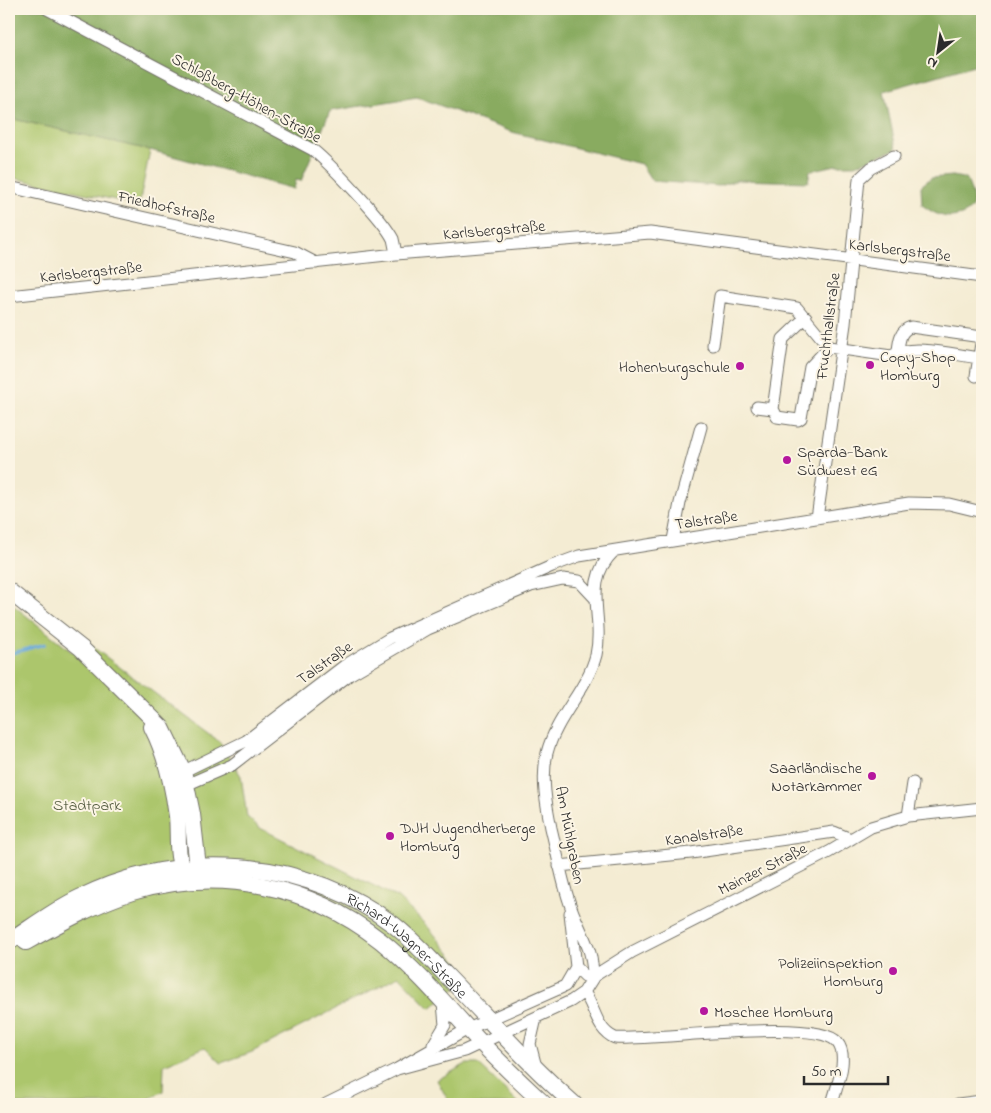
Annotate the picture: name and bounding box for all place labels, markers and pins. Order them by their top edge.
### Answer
place label: Copy-Shop Homburg [880,346,956,388]
place label: Hohenburgschule [619,356,731,380]
marker: Copy-Shop Homburg [864,359,876,371]
marker: Hohenburgschule [734,360,746,372]
place label: Sparda-Bank Südwest eG [797,441,889,483]
marker: Sparda-Bank Südwest eG [781,454,793,466]
place label: Saarländische Notarkammer [769,757,863,799]
marker: Saarländische Notarkammer [866,770,878,782]
place label: DJH Jugendherberge Homburg [399,817,537,859]
marker: DJH Jugendherberge Homburg [384,830,396,842]
place label: Polizeiinspektion Homburg [778,952,883,994]
marker: Polizeiinspektion Homburg [887,965,899,977]
place label: Moschee Homburg [714,1001,833,1025]
marker: Moschee Homburg [698,1005,710,1017]

